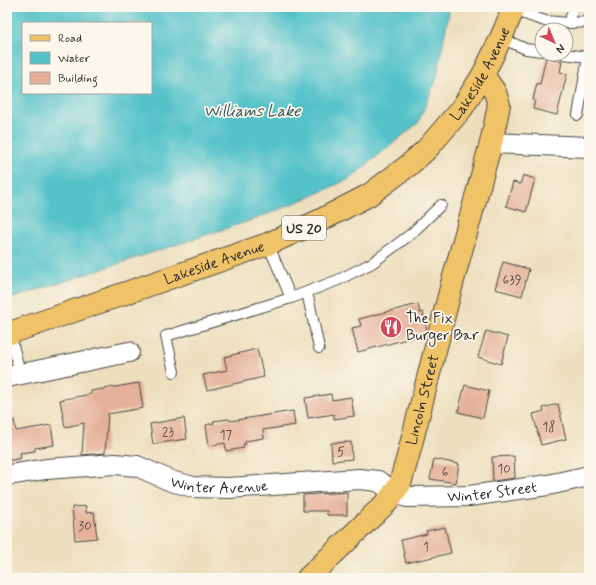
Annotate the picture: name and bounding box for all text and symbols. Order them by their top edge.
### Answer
legend [22,22,152,94]
north arrow [534,22,574,62]
street label: Lakeside Avenue [446,24,515,126]
text: Road [58,31,82,47]
text: N [553,41,568,56]
text: Water [58,51,90,67]
text: Building [58,71,98,88]
water label: Williams Lake [204,101,301,122]
road number: US 20 [282,216,326,240]
street label: Lakeside Avenue [161,237,268,290]
house number: 639 [503,272,522,289]
place label: The Fix Burger Bar [406,309,479,347]
restaurant icon: The Fix Burger Bar [378,314,404,340]
street label: Lincoln Street [402,352,445,448]
house number: 18 [543,419,555,436]
house number: 23 [162,424,174,441]
house number: 17 [220,427,233,444]
house number: 5 [337,444,345,461]
house number: 10 [497,461,511,478]
house number: 6 [442,464,449,481]
street label: Winter Avenue [168,472,269,499]
street label: Winter Street [447,478,538,507]
house number: 30 [78,518,92,535]
house number: 1 [423,539,429,556]

